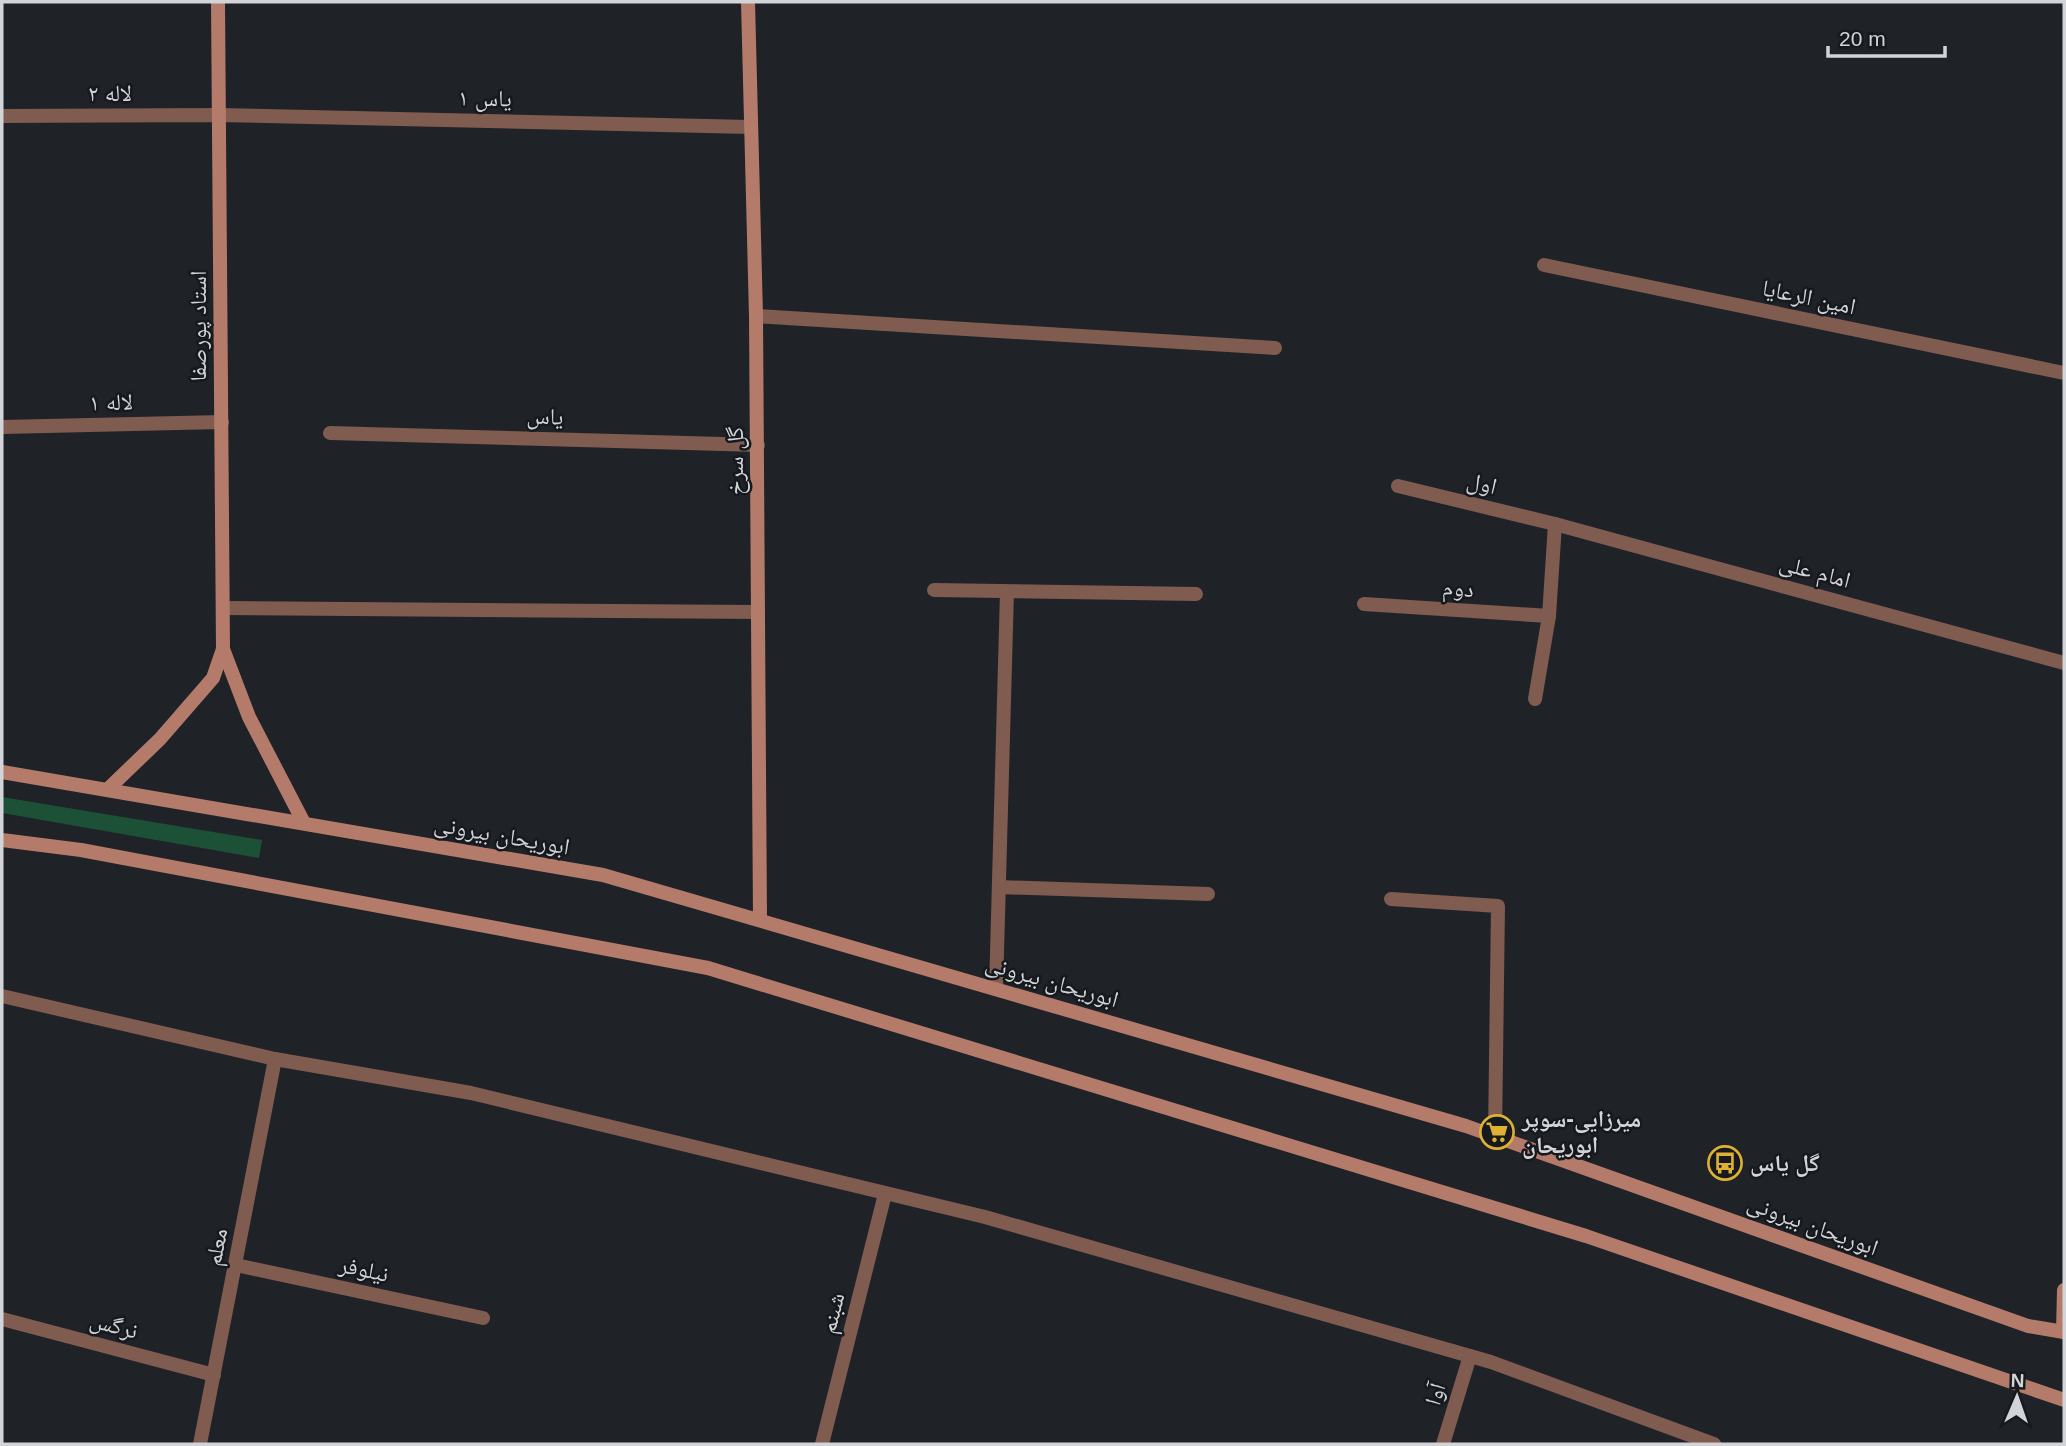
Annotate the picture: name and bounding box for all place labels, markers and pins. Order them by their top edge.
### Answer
place label: میرزایی-سوپر ابوریحان [1521,1106,1641,1159]
supermarket icon: میرزایی-سوپر ابوریحان [1478,1113,1516,1151]
bus stop icon: گل یاس [1706,1144,1744,1182]
place label: گل یاس [1750,1150,1820,1177]

